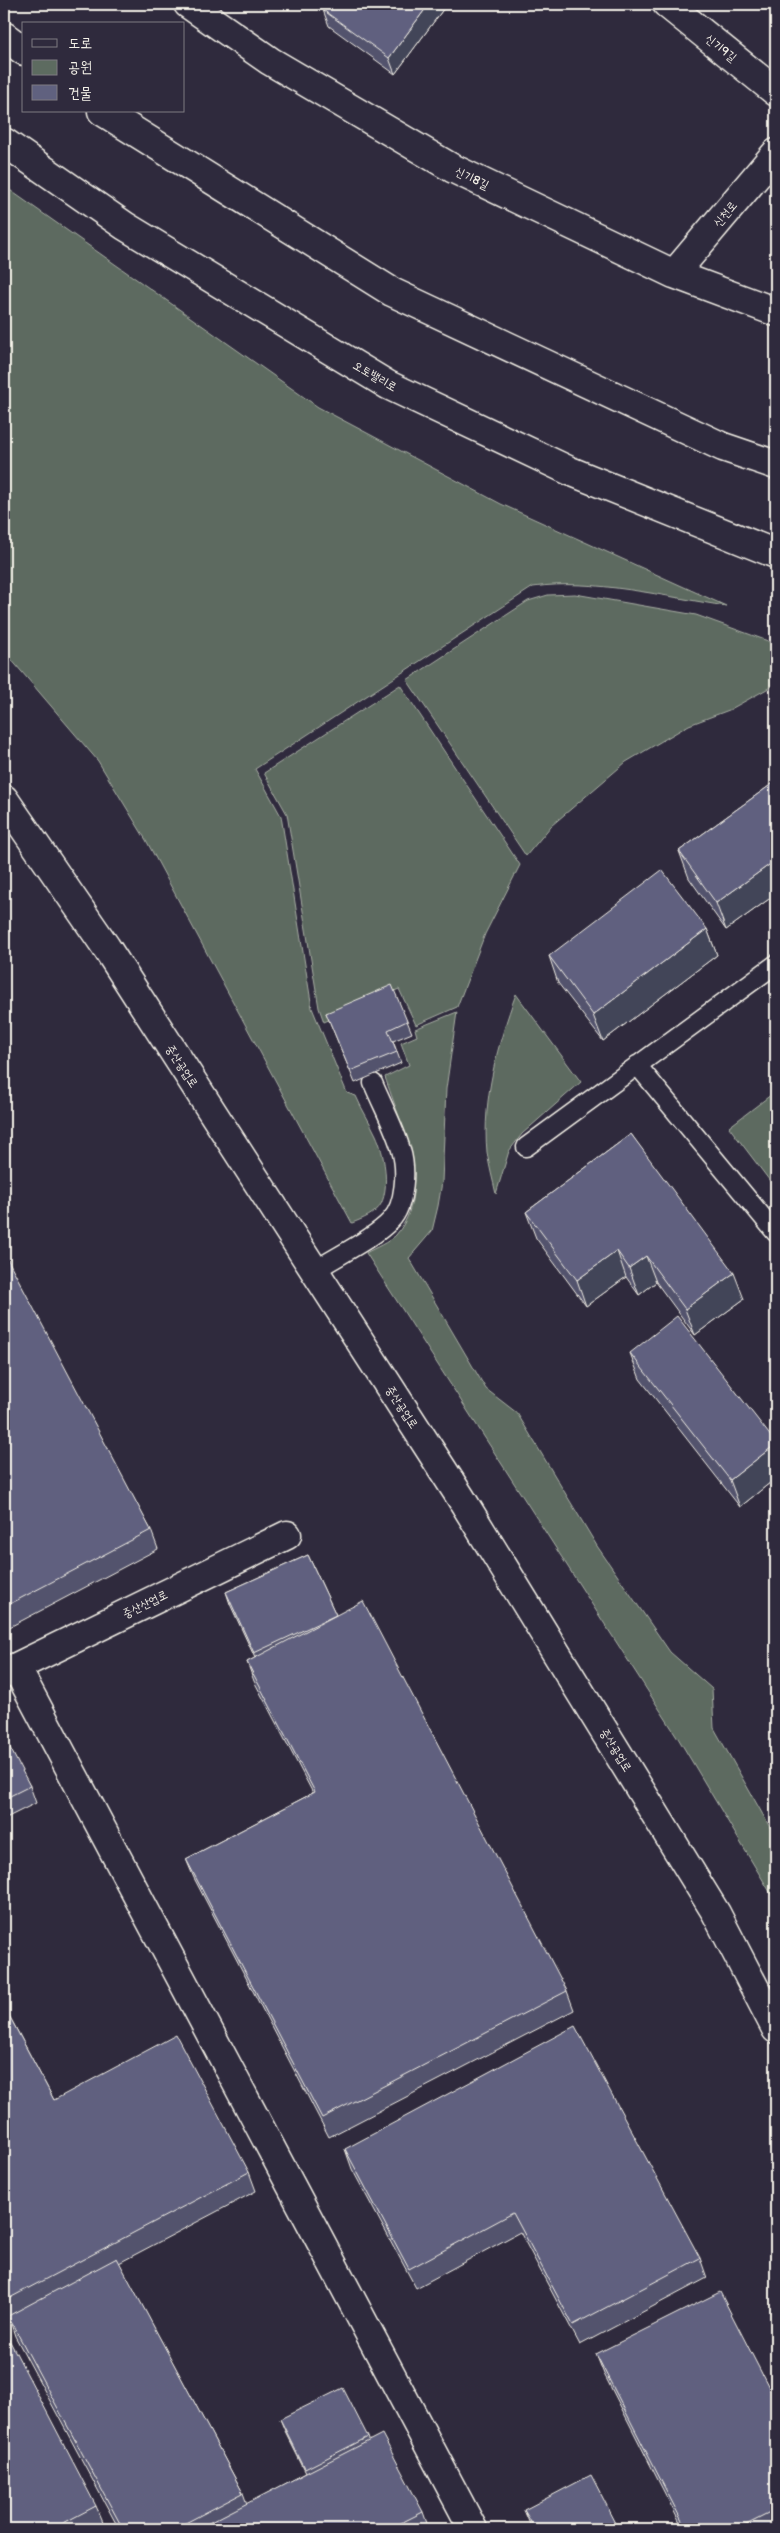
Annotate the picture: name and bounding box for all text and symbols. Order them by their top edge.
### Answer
legend [22,22,185,112]
street label: 신기9길 [702,31,740,66]
text: 도로 [68,34,92,53]
text: 공원 [68,58,92,77]
text: 건물 [68,84,92,103]
street label: 신기8길 [452,164,492,193]
street label: 신천로 [710,198,740,230]
street label: 오토밸리로 [350,358,399,395]
street label: 중산공업로 [162,1042,201,1091]
street label: 중산공업로 [382,1383,421,1432]
street label: 중산산업로 [120,1587,170,1622]
street label: 중산공업로 [596,1726,635,1775]

